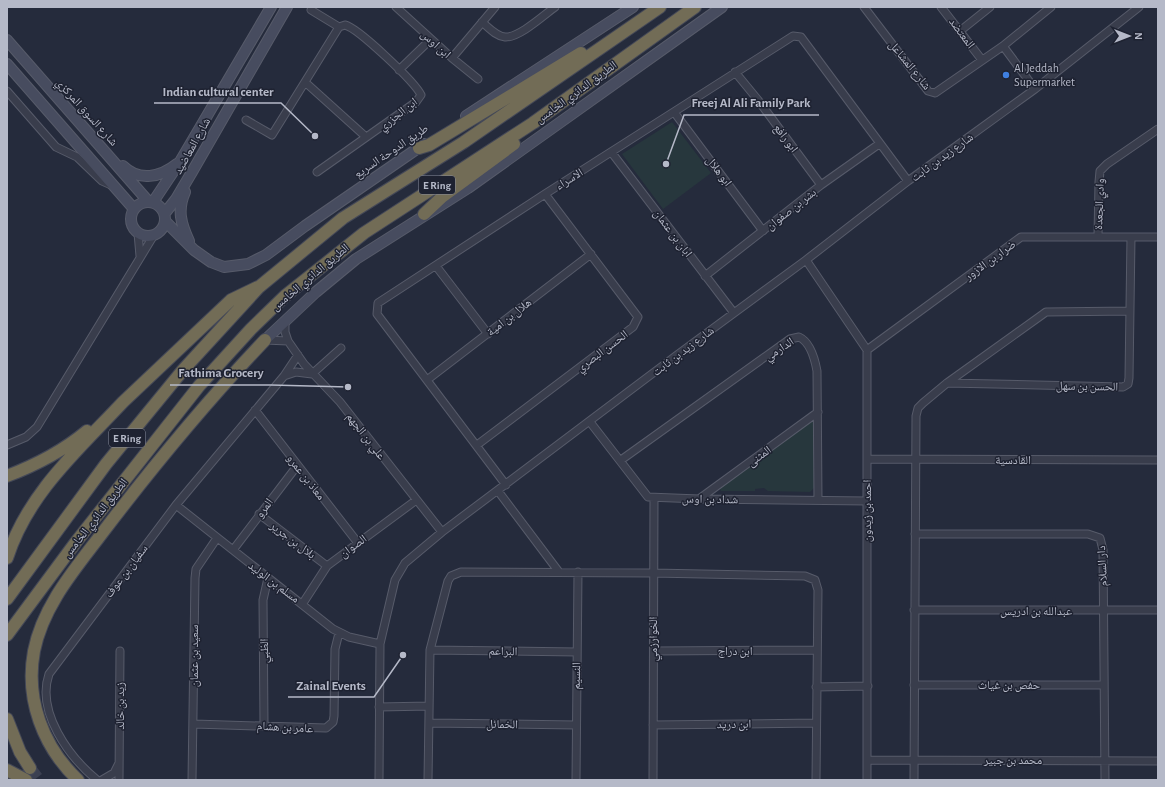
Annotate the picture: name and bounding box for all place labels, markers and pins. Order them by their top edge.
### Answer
place label: Al Jeddah Supermarket [1014,62,1075,88]
marker: Al Jeddah Supermarket [1001,70,1011,80]
callout: Indian cultural center [154,78,281,103]
callout: Freej Al Ali Family Park [684,90,819,115]
callout: Fathima Grocery [170,360,271,385]
callout: Zainal Events [288,672,374,697]

